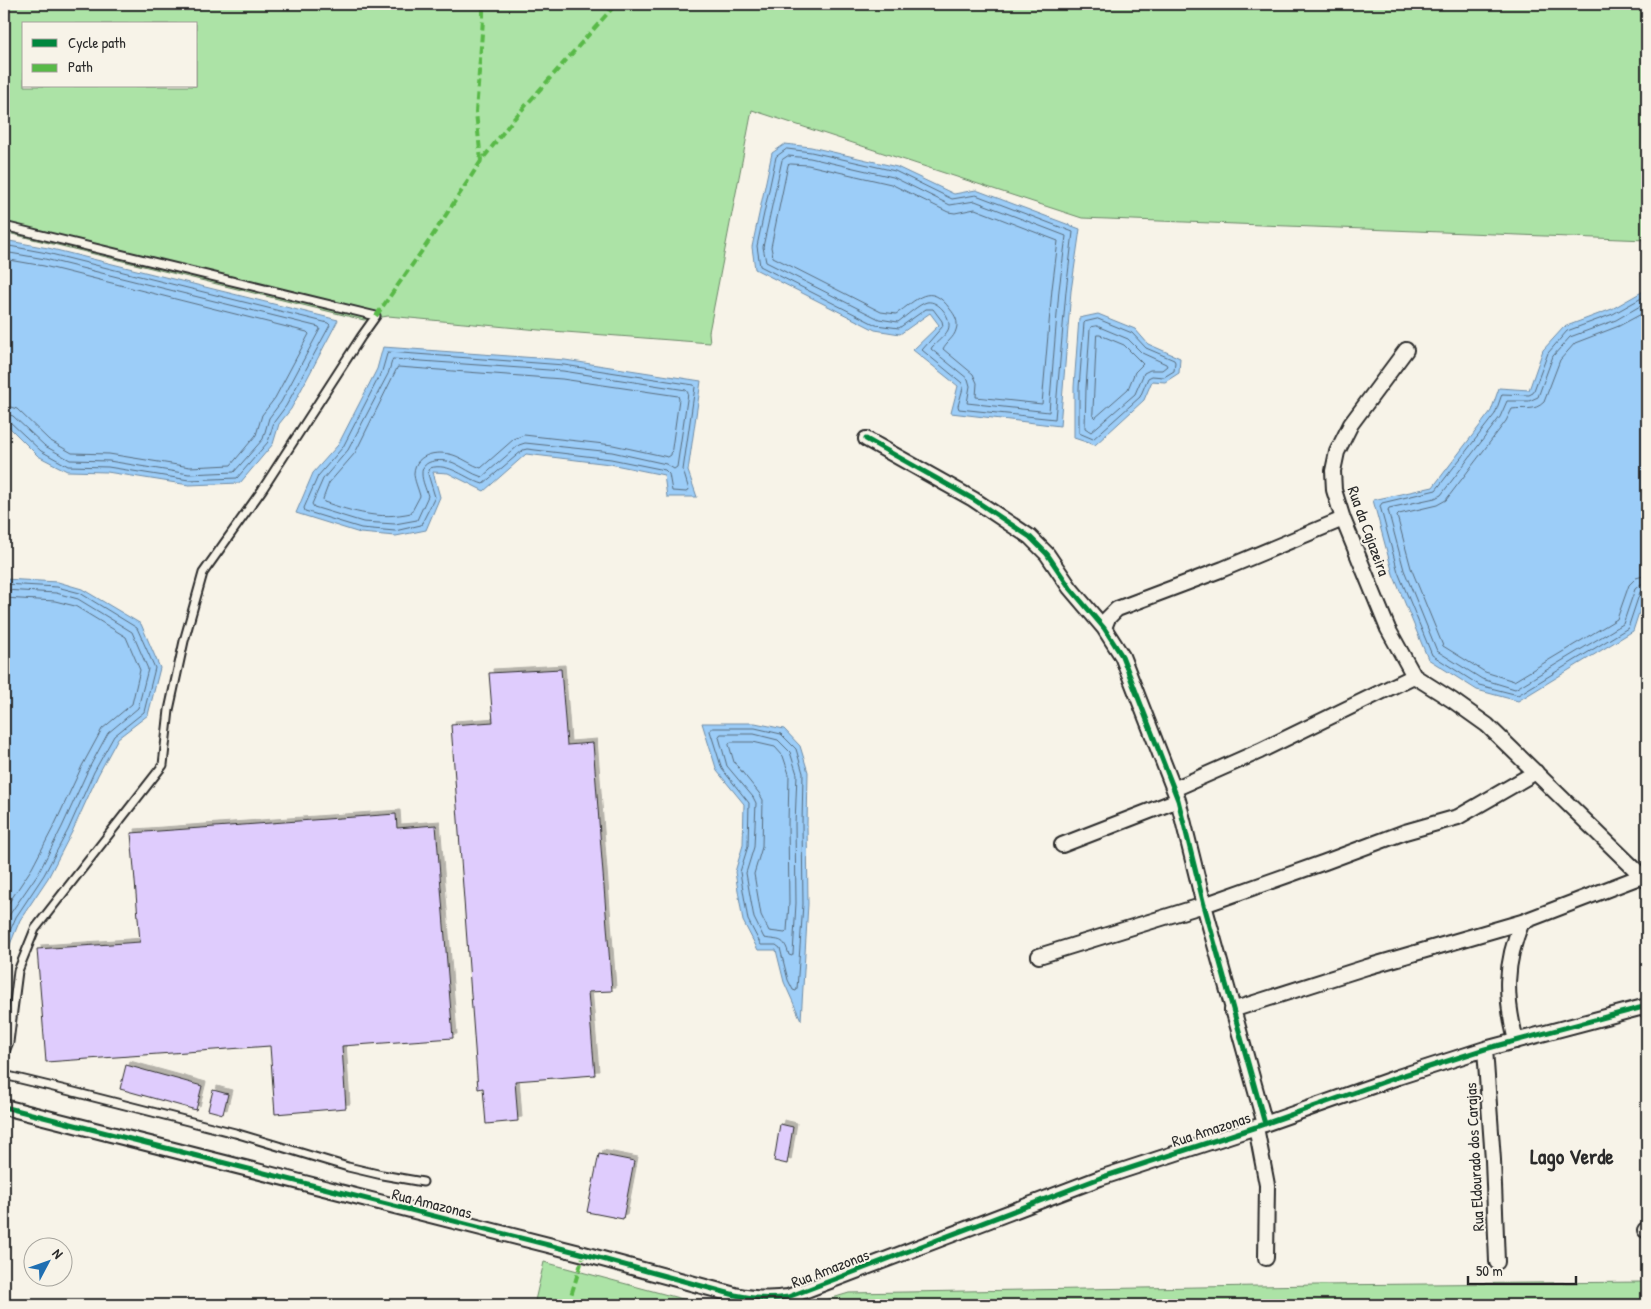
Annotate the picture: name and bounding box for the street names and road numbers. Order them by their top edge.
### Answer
street label: Rua da Cajazeira [1343,483,1395,579]
street label: Rua Eldourado dos Carajas [1459,1082,1489,1232]
street label: Rua Amazonas [1169,1106,1253,1152]
street label: Rua Amazonas [390,1182,474,1224]
street label: Rua Amazonas [788,1243,872,1293]

